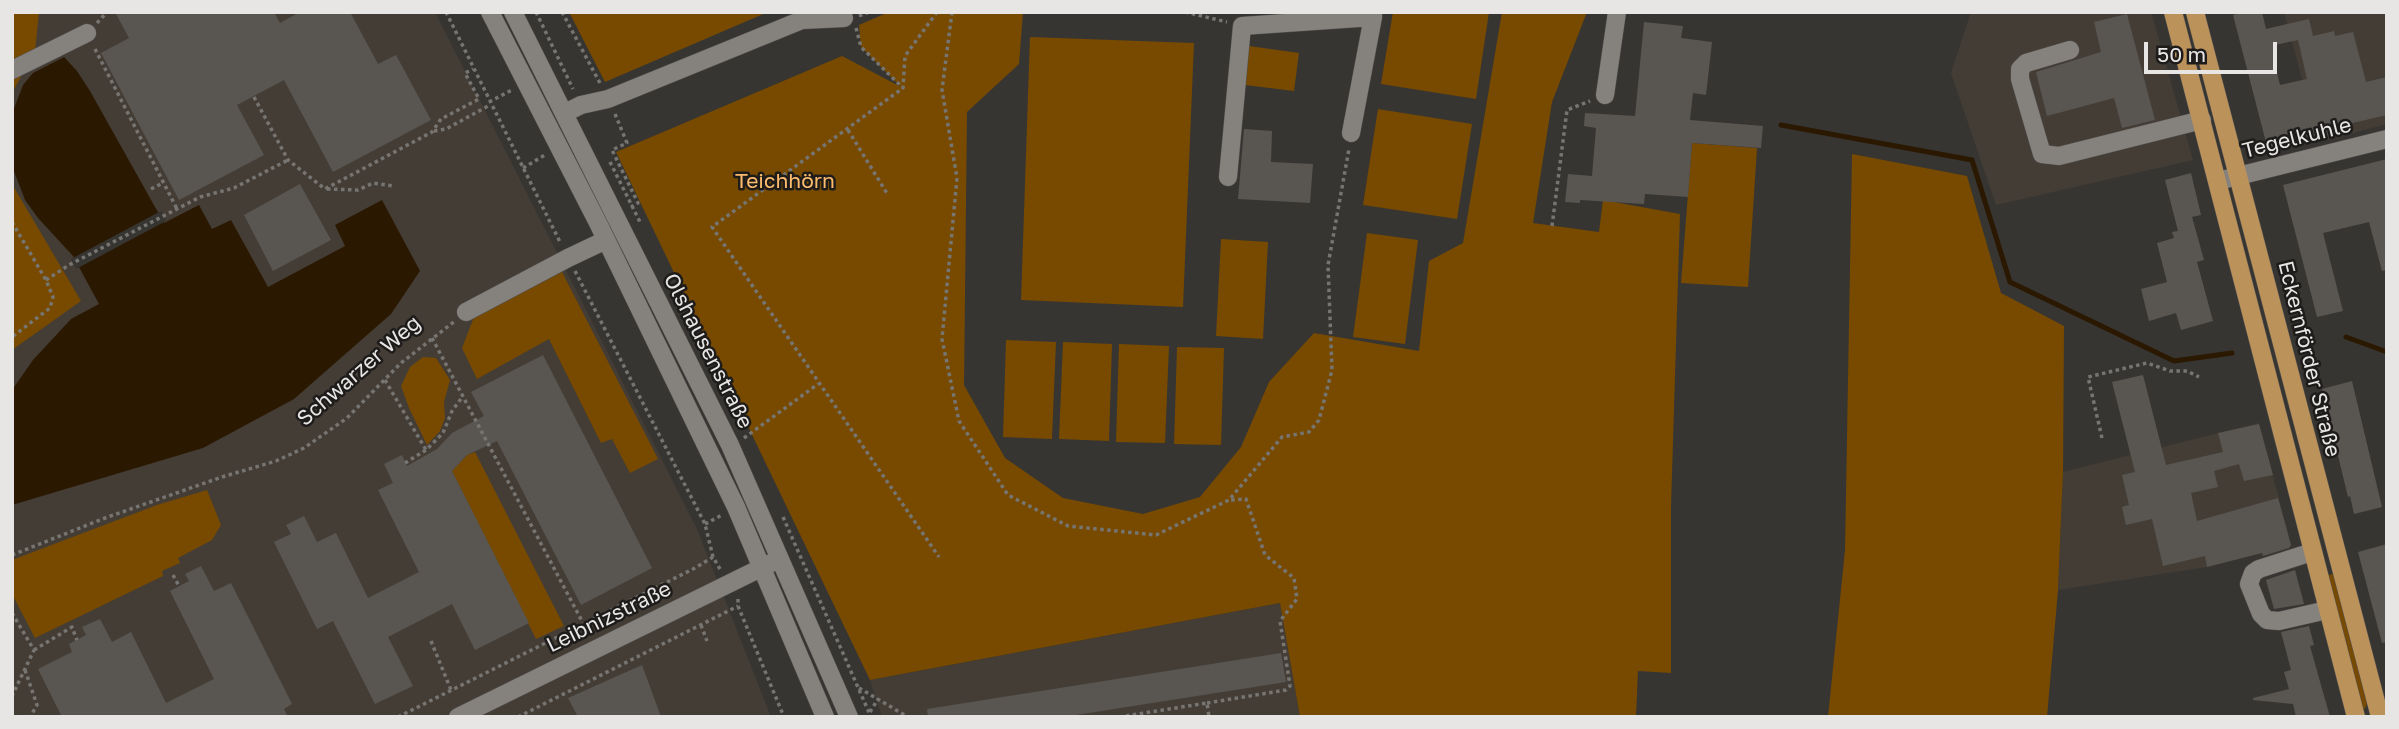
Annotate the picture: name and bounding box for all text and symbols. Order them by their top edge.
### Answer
scale bar [2147,28,2280,72]
text: 50 m [2157,41,2206,67]
street label: Tegelkuhle [2240,112,2354,164]
park label: Teichhörn [735,168,835,194]
street label: Eckernförder Straße [2272,258,2346,460]
street label: Olshausenstraße [658,269,758,433]
street label: Schwarzer Weg [292,311,426,431]
street label: Leibnizstraße [543,576,675,658]

